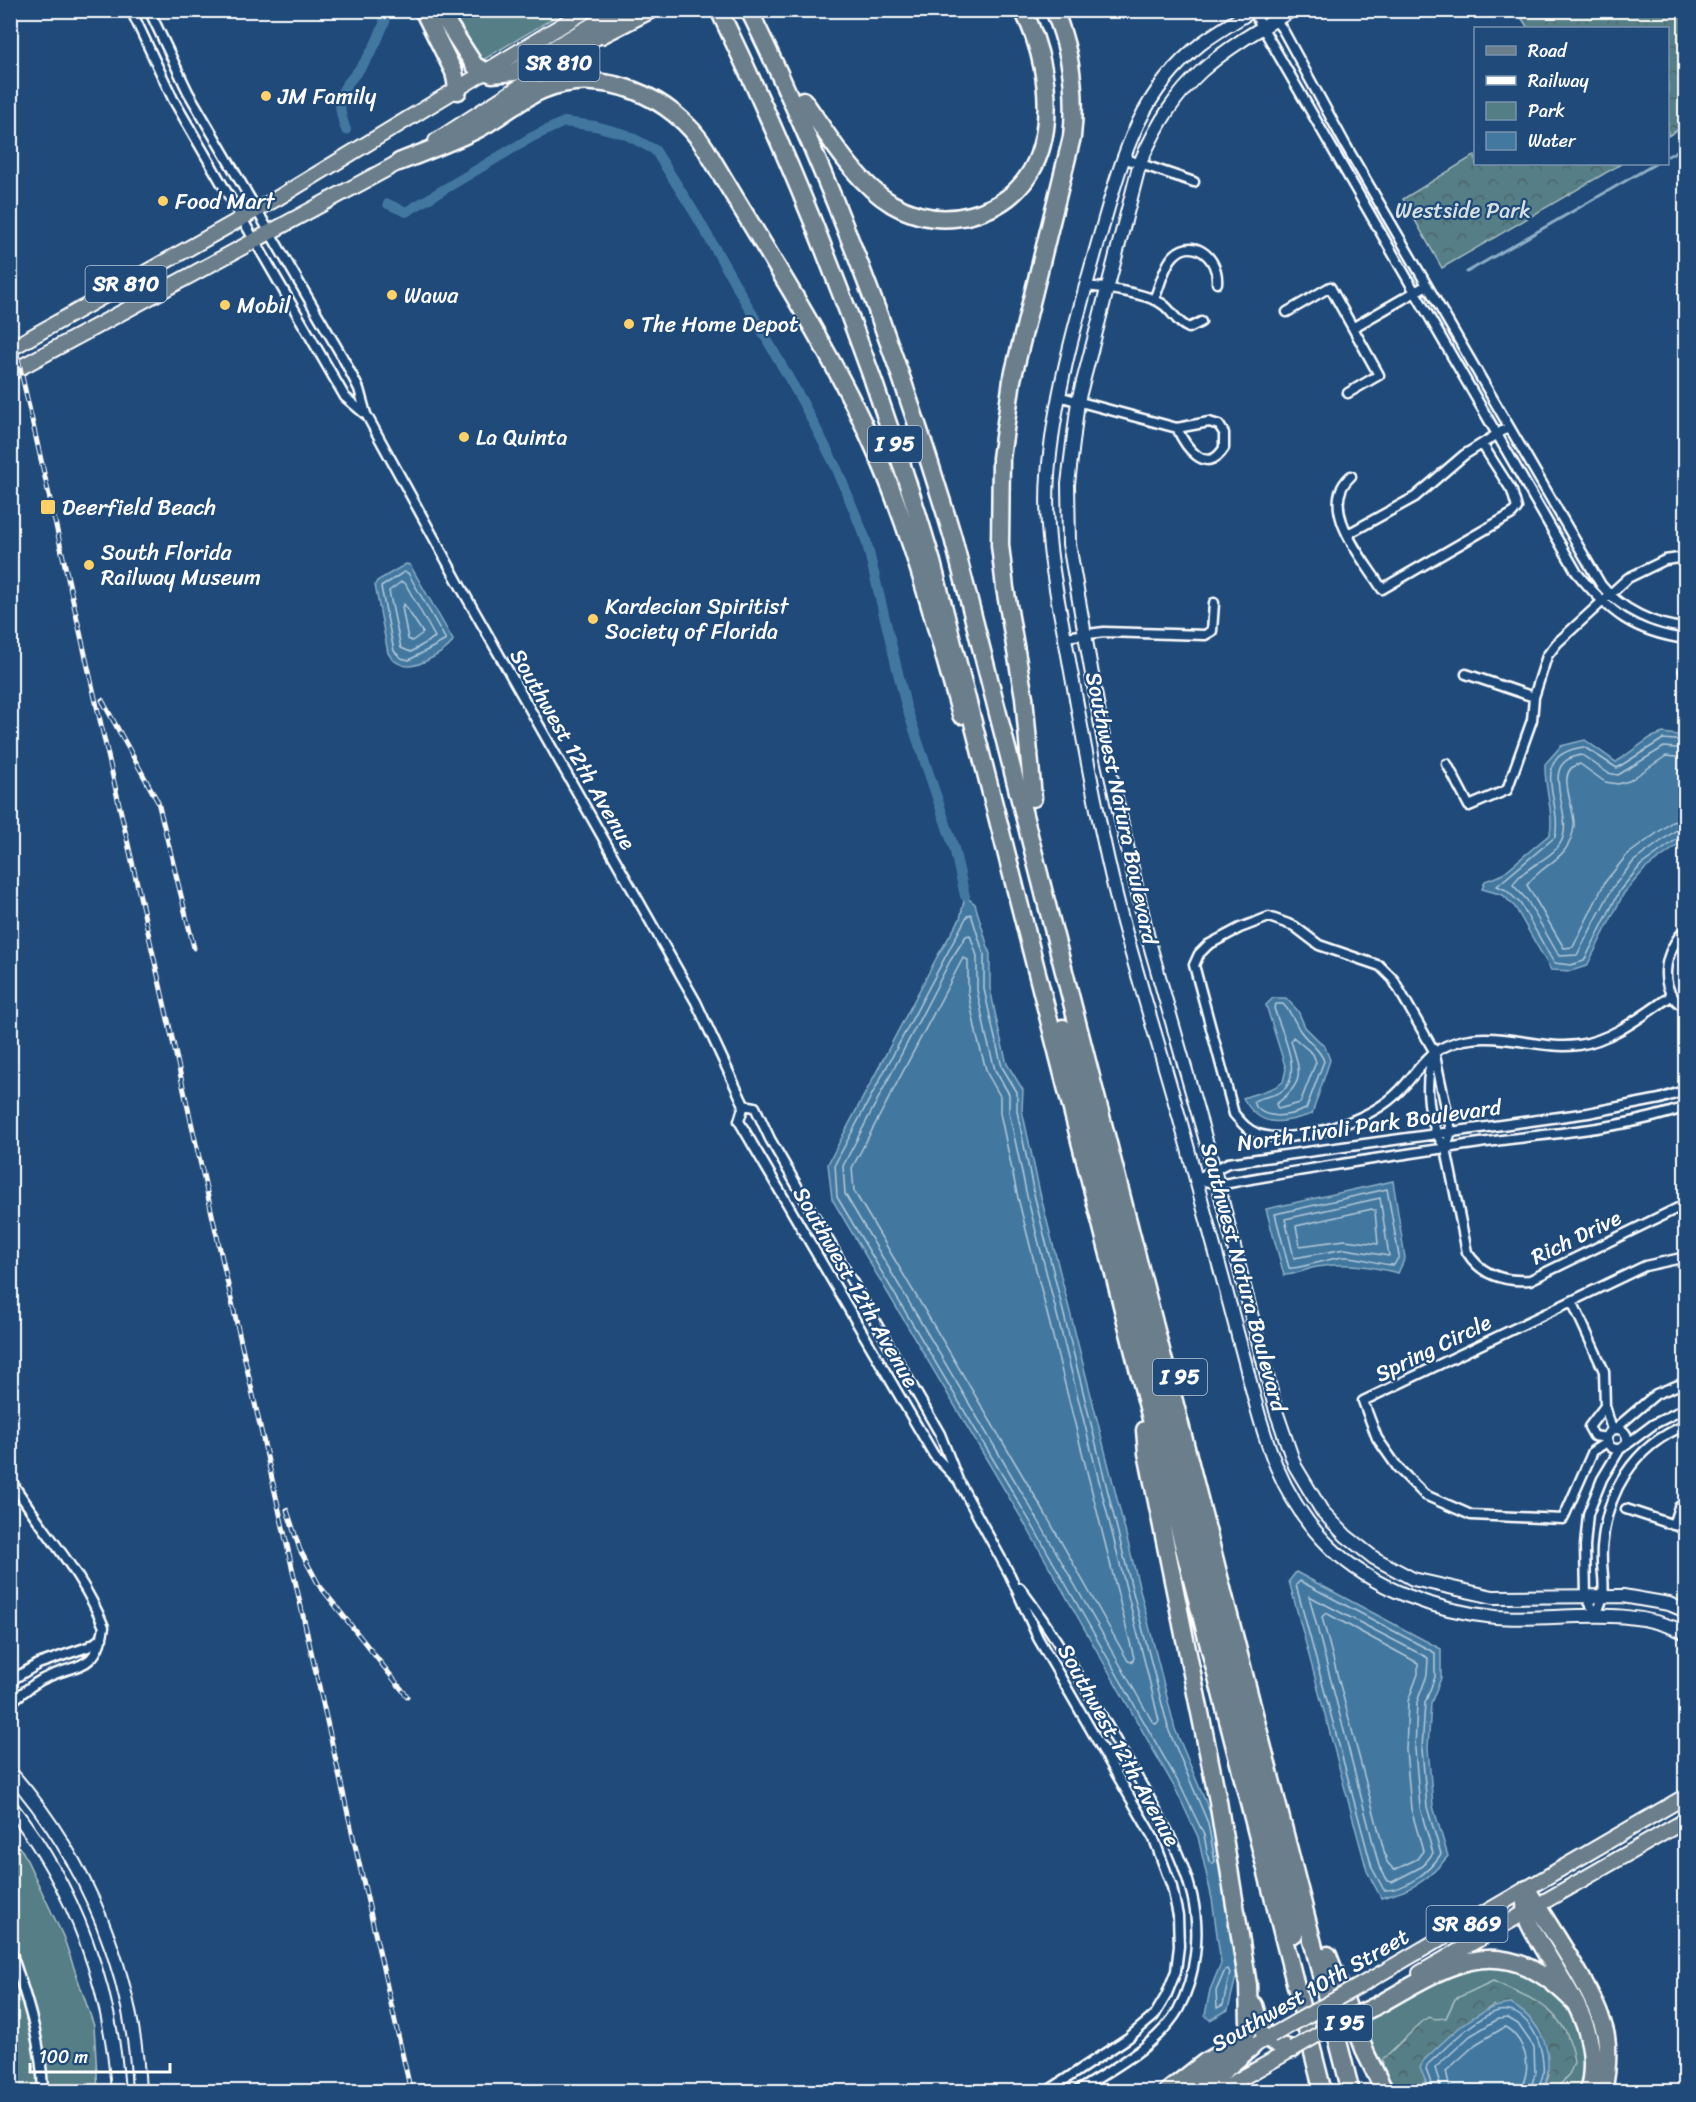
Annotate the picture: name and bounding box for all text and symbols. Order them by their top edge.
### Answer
legend [1474,27,1669,165]
text: Road [1528,35,1568,67]
road number: SR 810 [518,45,600,81]
text: Railway [1528,65,1590,97]
place label: JM Family [277,77,377,116]
marker: JM Family [259,89,273,103]
text: Park [1528,95,1565,127]
text: Water [1528,125,1577,157]
place label: Food Mart [175,182,276,221]
park label: Westside Park [1395,191,1531,230]
marker: Food Mart [156,194,170,208]
road number: SR 810 [86,266,166,302]
place label: Wawa [404,276,459,315]
place label: Mobil [237,286,291,325]
marker: Wawa [385,288,399,302]
marker: Mobil [218,298,232,312]
place label: The Home Depot [641,305,799,344]
marker: The Home Depot [622,317,636,331]
place label: La Quinta [476,418,568,457]
road number: I 95 [868,426,922,462]
marker: La Quinta [457,430,471,444]
place label: Deerfield Beach [62,488,216,527]
marker: Deerfield Beach [39,498,57,516]
place label: South Florida Railway Museum [101,533,261,597]
marker: South Florida Railway Museum [82,558,96,572]
place label: Kardecian Spiritist Society of Florida [605,587,789,651]
marker: Kardecian Spiritist Society of Florida [586,612,600,626]
street label: Southwest 12th Avenue [499,641,647,858]
street label: Southwest Natura Boulevard [1074,668,1170,949]
street label: North Tivoli Park Boulevard [1234,1087,1505,1163]
street label: Southwest Natura Boulevard [1189,1138,1299,1417]
street label: Southwest 12th Avenue [782,1179,930,1396]
street label: Rich Drive [1524,1198,1628,1276]
street label: Spring Circle [1368,1303,1499,1393]
road number: I 95 [1153,1359,1207,1395]
street label: Southwest 12th Avenue [1047,1636,1191,1854]
road number: SR 869 [1426,1906,1508,1942]
street label: Southwest 10th Street [1204,1917,1417,2063]
road number: I 95 [1318,2005,1372,2041]
scale bar [30,2036,170,2074]
text: 100 m [39,2041,88,2073]

